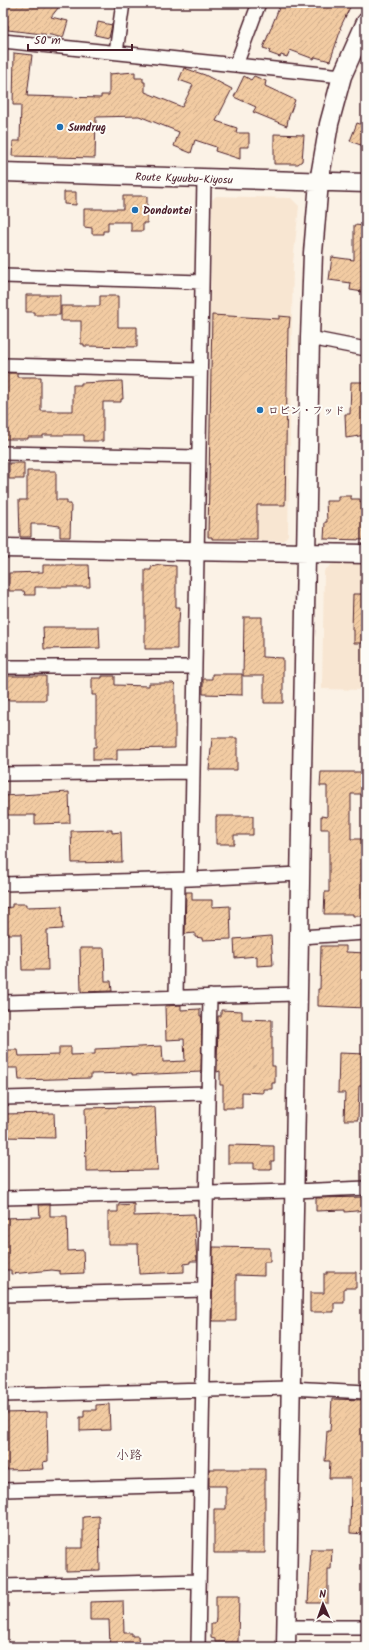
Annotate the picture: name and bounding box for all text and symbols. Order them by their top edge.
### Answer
scale bar [28,26,132,52]
text: 50 m [34,31,61,50]
place label: Sundrug [68,119,106,137]
marker: Sundrug [55,122,65,132]
street label: Route Kyuubu-Kiyosu [135,168,234,190]
place label: Dondontei [143,202,193,220]
marker: Dondontei [130,205,140,215]
place label: ロビン・フッド [268,402,345,420]
marker: ロビン・フッド [255,405,265,415]
district label: 小路 [116,1445,142,1466]
north arrow [303,1584,343,1624]
text: N [319,1586,327,1604]

